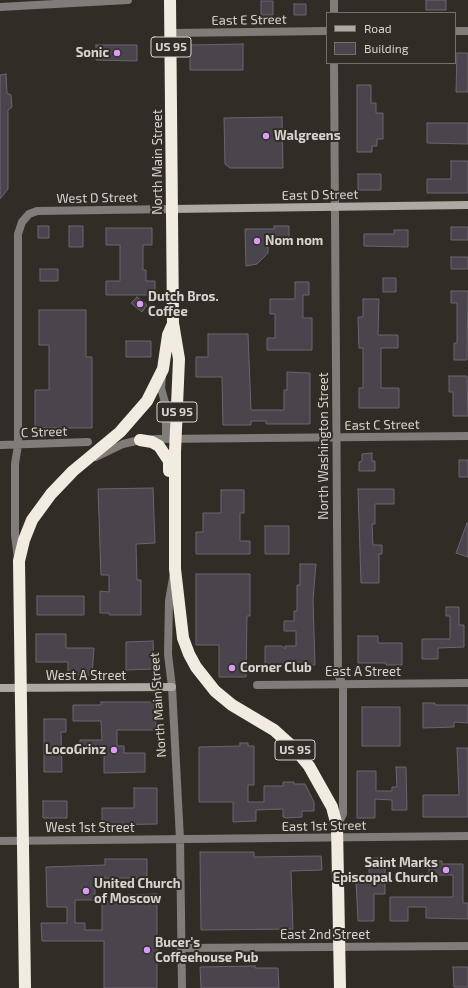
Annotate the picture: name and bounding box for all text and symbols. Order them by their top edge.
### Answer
street label: East E Street [211,12,287,28]
legend [326,12,456,64]
text: Road [364,21,392,35]
road number: US 95 [151,37,191,57]
text: Building [364,41,408,55]
place label: Sonic [76,45,109,61]
marker: Sonic [112,48,122,58]
street label: North Main Street [150,109,166,215]
place label: Walgreens [274,128,341,144]
marker: Walgreens [261,131,271,141]
street label: East D Street [282,187,358,203]
street label: West D Street [56,189,138,207]
place label: Nom nom [265,233,323,249]
marker: Nom nom [252,236,262,246]
place label: Dutch Bros. Coffee [148,289,219,320]
marker: Dutch Bros. Coffee [135,299,145,309]
street label: North Washington Street [316,372,332,520]
road number: US 95 [157,402,197,422]
street label: East C Street [344,417,420,433]
street label: C Street [21,423,67,441]
street label: North Main Street [147,652,169,758]
place label: Corner Club [240,660,312,676]
marker: Corner Club [227,663,237,673]
street label: East A Street [325,664,401,680]
street label: West A Street [46,668,126,684]
road number: US 95 [275,740,315,760]
place label: LocoGrinz [45,742,106,758]
marker: LocoGrinz [109,745,119,755]
street label: East 1st Street [282,817,366,835]
street label: West 1st Street [45,820,135,836]
place label: Saint Marks Episcopal Church [333,855,438,886]
marker: Saint Marks Episcopal Church [441,865,451,875]
place label: United Church of Moscow [94,876,181,907]
marker: United Church of Moscow [81,886,91,896]
street label: East 2nd Street [280,927,370,943]
place label: Bucer's Coffeehouse Pub [155,935,258,966]
marker: Bucer's Coffeehouse Pub [142,945,152,955]

